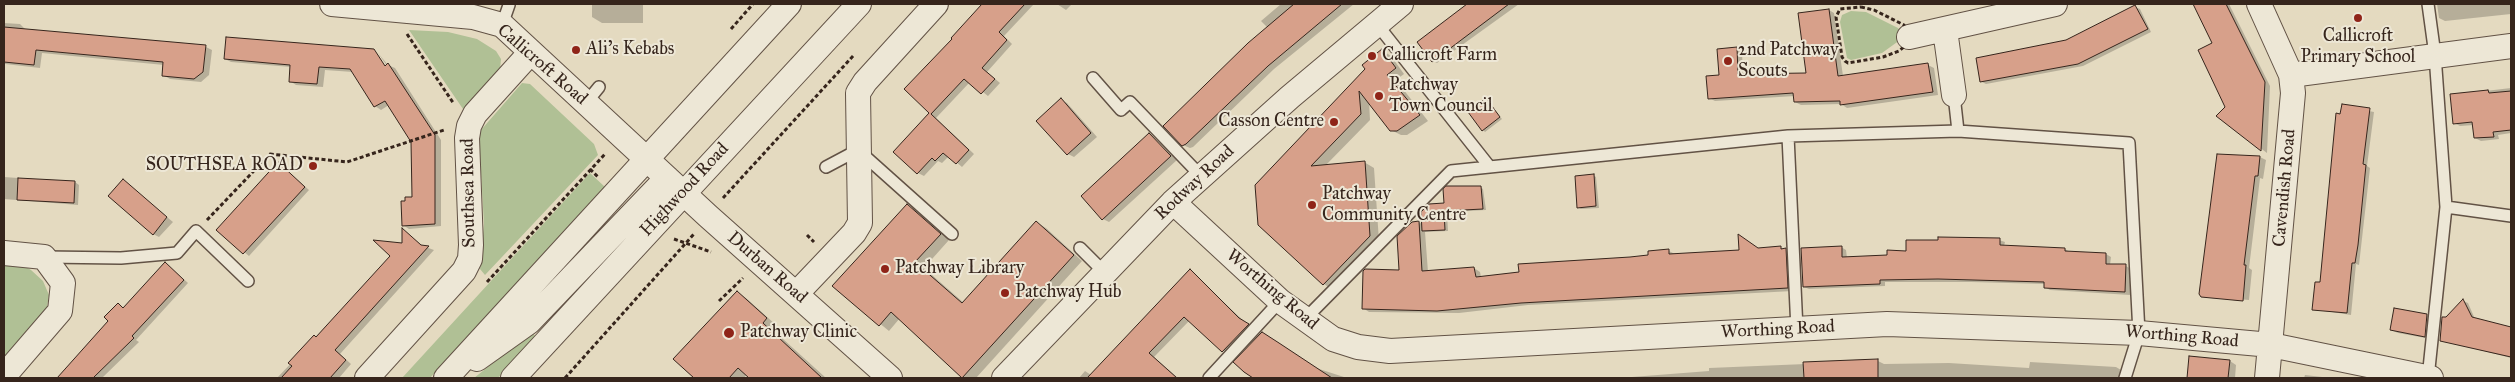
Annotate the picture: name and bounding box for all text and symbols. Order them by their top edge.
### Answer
marker: Callicroft Primary School [2352,12,2364,24]
street label: Callicroft Road [492,20,592,110]
place label: Callicroft Primary School [2301,26,2415,68]
place label: Ali's Kebabs [586,39,674,61]
place label: 2nd Patchway Scouts [1738,40,1838,82]
marker: Ali's Kebabs [570,44,582,56]
place label: Callicroft Farm [1382,45,1497,67]
marker: Callicroft Farm [1366,50,1378,62]
marker: 2nd Patchway Scouts [1722,55,1734,67]
place label: Patchway Town Council [1389,75,1493,118]
marker: Patchway Town Council [1373,90,1385,102]
place label: Casson Centre [1218,111,1324,133]
marker: Casson Centre [1328,116,1340,128]
street label: Cavendish Road [2269,128,2301,248]
street label: Southsea Road [457,138,481,248]
street label: Highwood Road [636,139,734,241]
street label: Rodway Road [1151,141,1239,225]
place label: SOUTHSEA ROAD [146,155,303,177]
marker: SOUTHSEA ROAD [307,160,319,172]
place label: Patchway Community Centre [1322,184,1466,226]
marker: Patchway Community Centre [1306,199,1318,211]
street label: Durban Road [723,227,811,309]
street label: Worthing Road [1221,245,1323,335]
place label: Patchway Library [895,258,1024,280]
marker: Patchway Library [879,263,891,275]
place label: Patchway Hub [1015,282,1121,304]
marker: Patchway Hub [999,287,1011,299]
street label: Worthing Road [1721,316,1835,344]
street label: Worthing Road [2124,321,2240,353]
place label: Patchway Clinic [740,322,857,344]
marker: Patchway Clinic [722,326,736,340]

